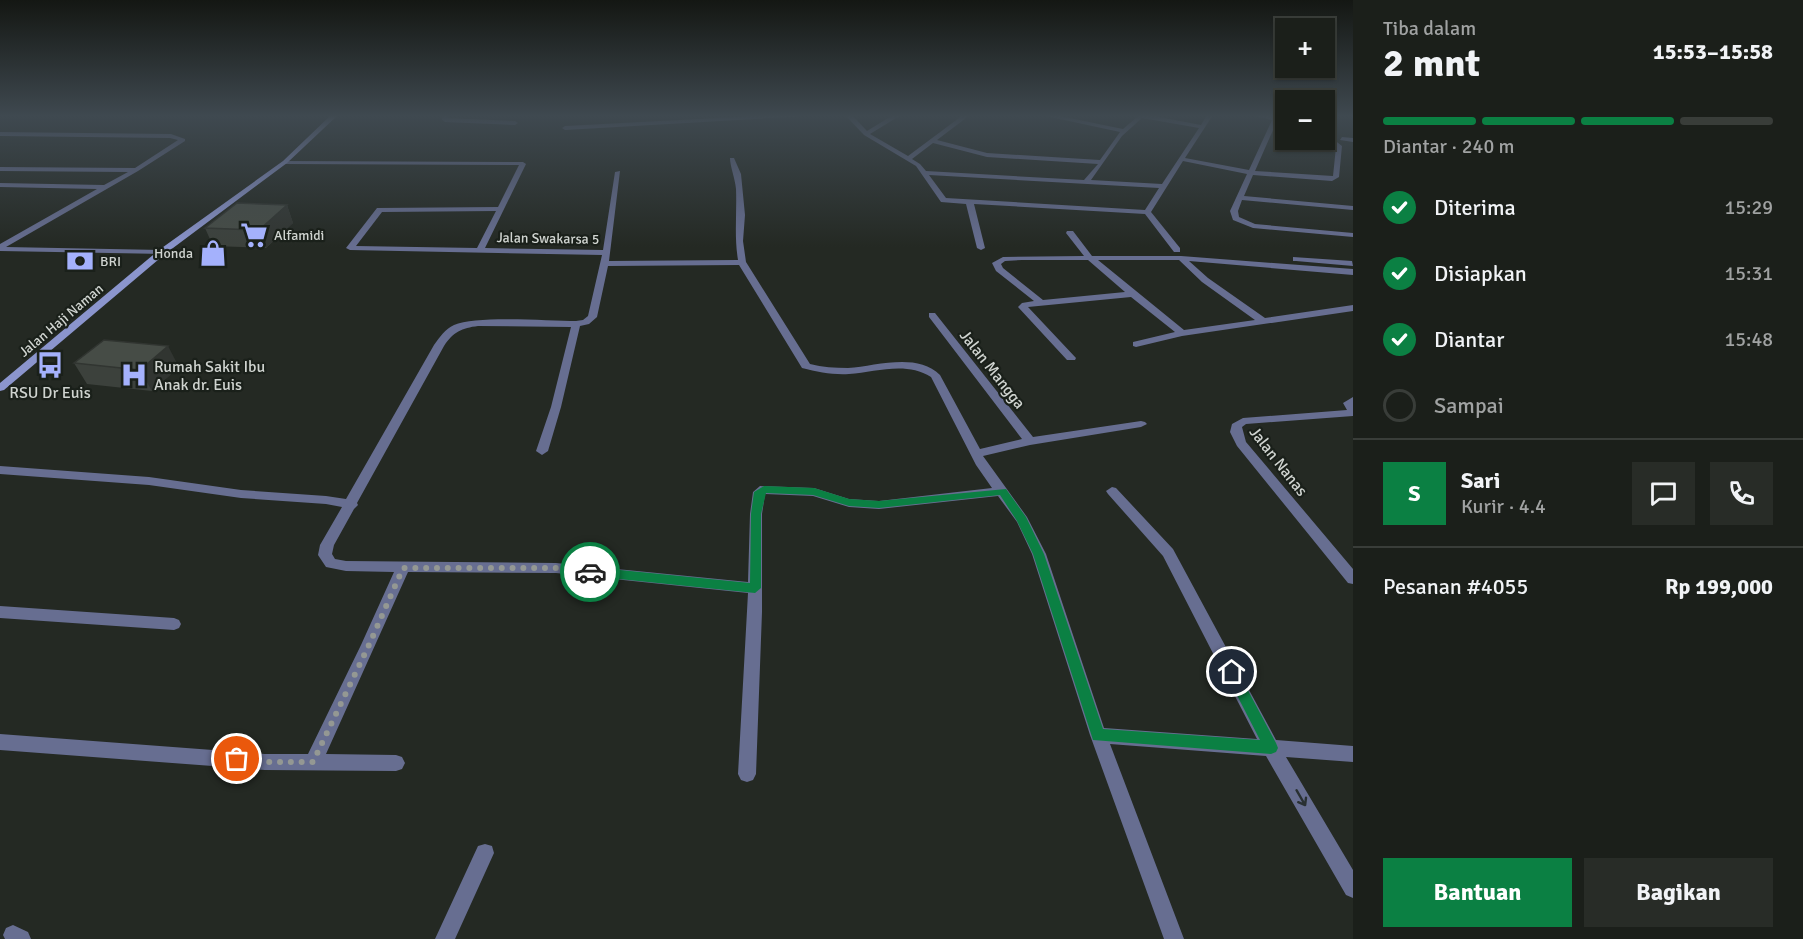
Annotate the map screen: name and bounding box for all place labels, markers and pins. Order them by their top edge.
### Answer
supermarket icon: Alfamidi [239,220,269,250]
place label: Alfamidi [274,227,324,244]
shop icon: Honda [198,238,228,268]
place label: Honda [154,245,193,262]
bank icon: BRI [65,246,95,276]
place label: BRI [100,253,121,270]
bus stop icon: RSU Dr Euis [35,350,65,380]
place label: Rumah Sakit Ibu Anak dr. Euis [154,357,265,395]
hospital icon: Rumah Sakit Ibu Anak dr. Euis [119,360,149,390]
place label: RSU Dr Euis [9,383,91,403]
pin [1206,646,1257,697]
pin [211,733,262,784]

